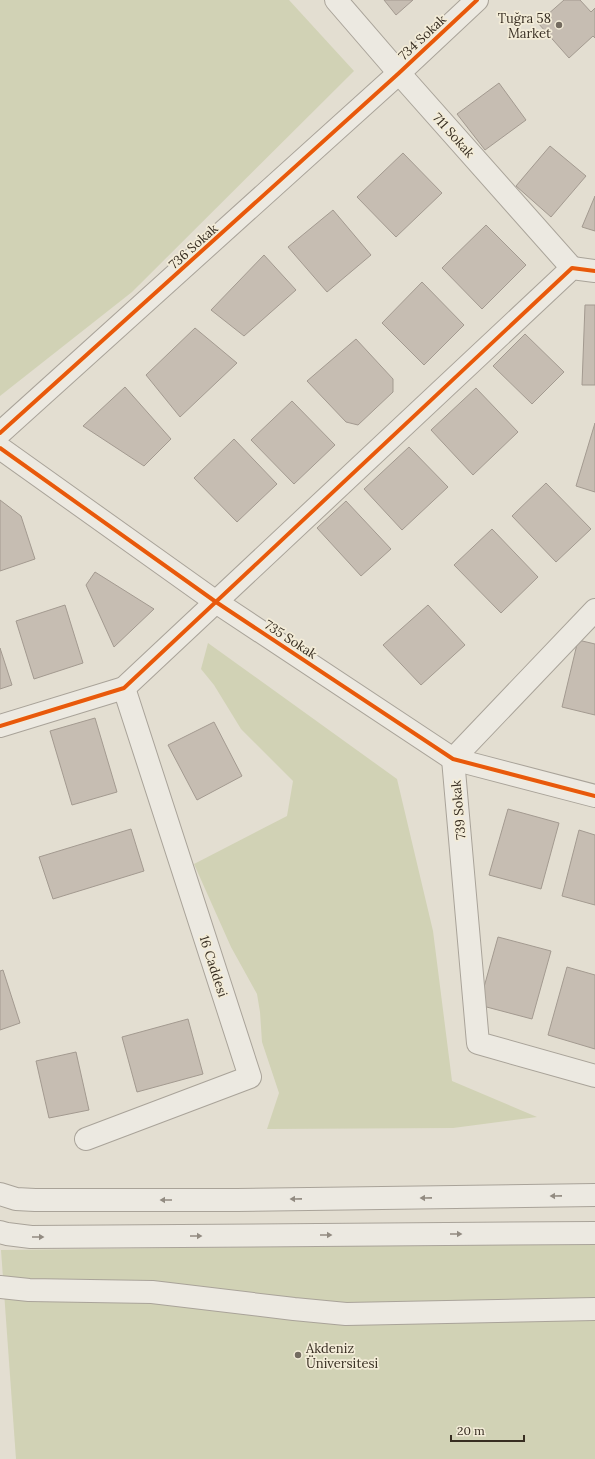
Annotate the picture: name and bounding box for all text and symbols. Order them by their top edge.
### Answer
place label: Tuğra 58 Market [498,10,551,42]
street label: 734 Sokak [395,11,450,64]
marker: Tuğra 58 Market [554,20,564,30]
street label: 711 Sokak [429,109,478,161]
street label: 736 Sokak [165,220,221,273]
street label: 735 Sokak [261,616,320,663]
street label: 739 Sokak [447,779,470,840]
street label: 16 Caddesi [196,933,232,999]
one-way arrow [550,1192,562,1199]
one-way arrow [420,1194,432,1201]
one-way arrow [290,1196,302,1203]
one-way arrow [159,1197,172,1203]
one-way arrow [450,1231,463,1237]
one-way arrow [320,1232,333,1238]
one-way arrow [190,1233,203,1239]
one-way arrow [32,1234,45,1240]
place label: Akdeniz Üniversitesi [305,1340,378,1372]
marker: Akdeniz Üniversitesi [293,1350,303,1360]
scale bar [451,1417,524,1443]
text: 20 m [457,1423,485,1438]

